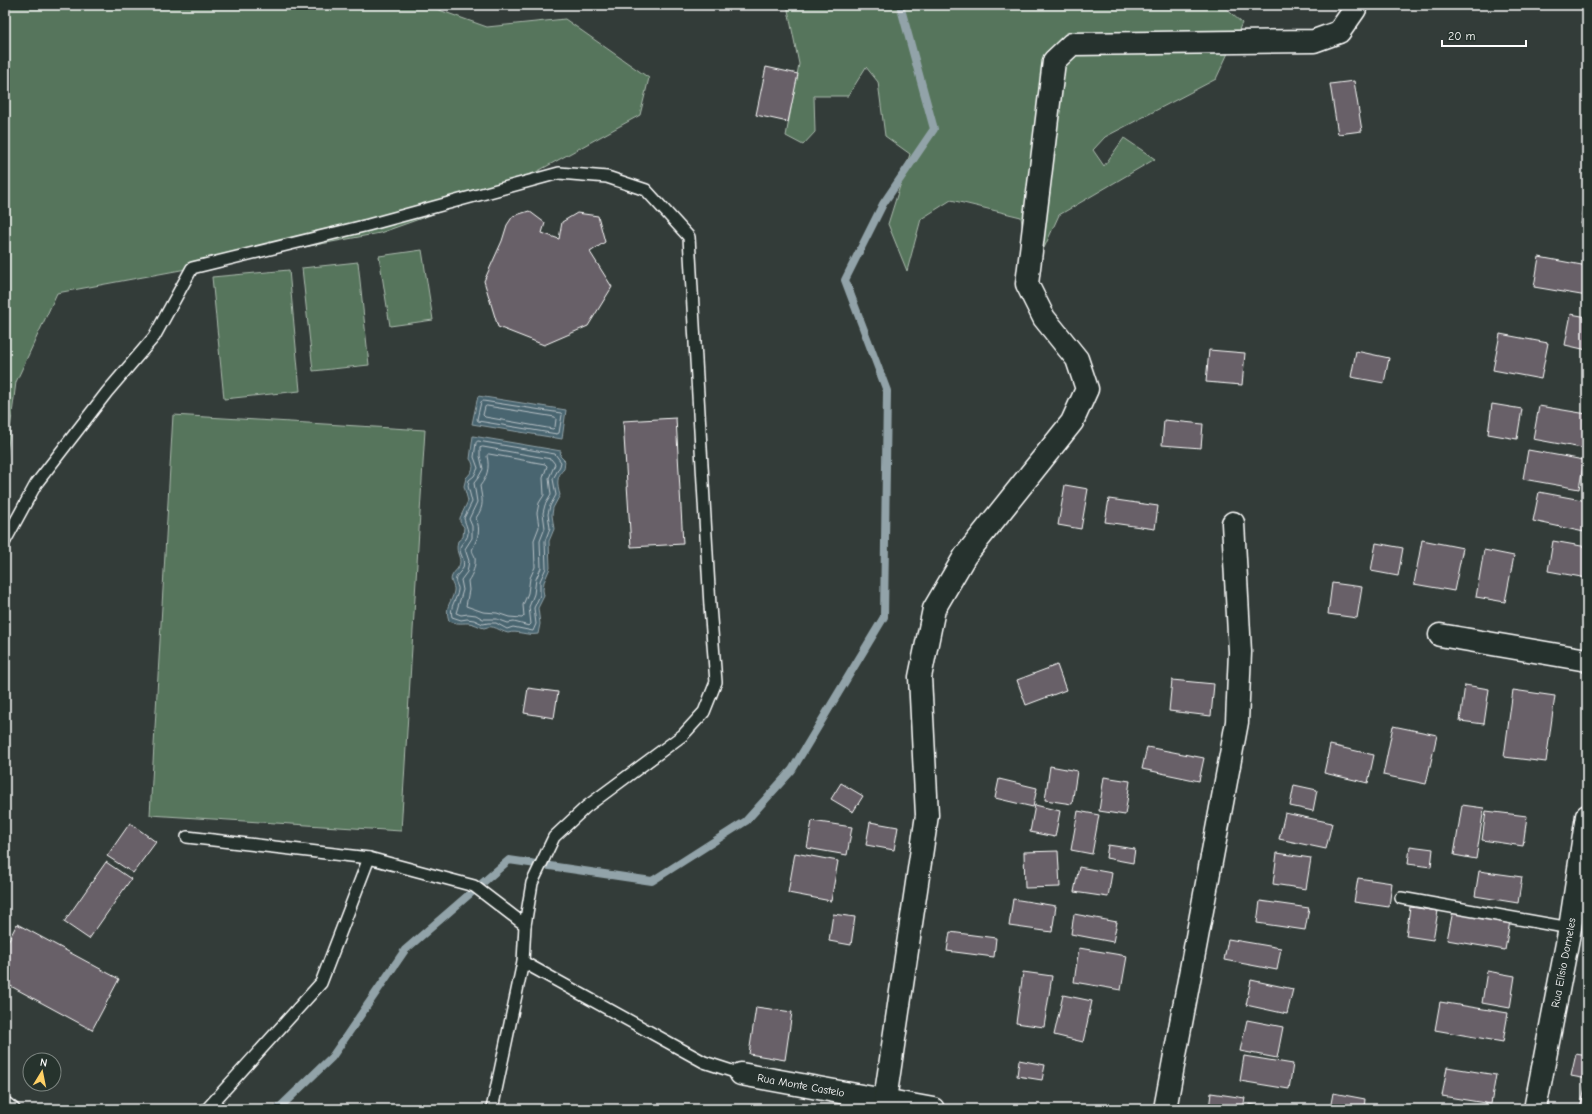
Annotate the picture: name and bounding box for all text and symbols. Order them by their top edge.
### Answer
scale bar [1442,22,1526,48]
text: 20 m [1448,29,1476,43]
street label: Rua Elísio Dorneles [1549,917,1579,1009]
north arrow [22,1052,62,1092]
text: N [39,1056,48,1070]
street label: Rua Monte Castelo [756,1071,846,1100]

